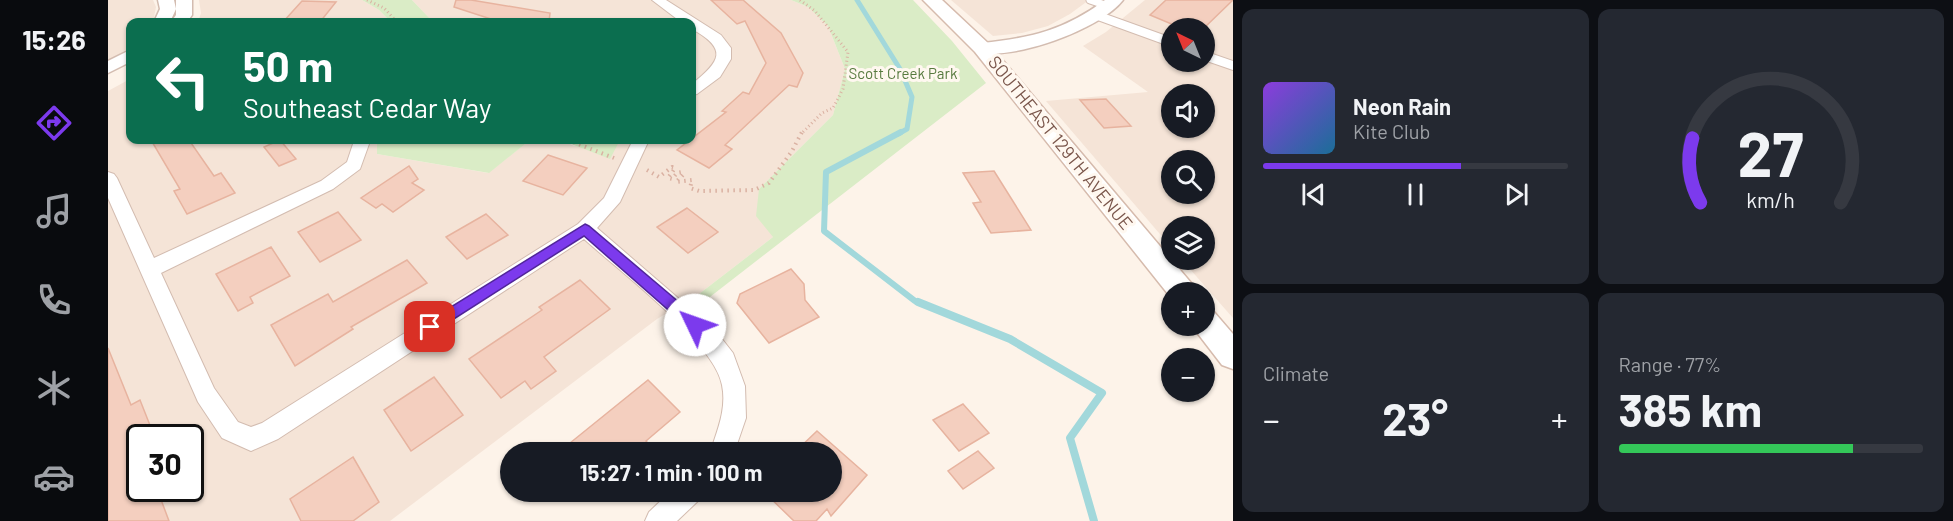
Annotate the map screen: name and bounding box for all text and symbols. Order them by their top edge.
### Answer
north arrow [1161,18,1215,72]
map controls [1161,18,1215,402]
text: 15:26 [22,23,86,55]
text: 50 m [243,40,333,90]
icon: left [144,42,222,120]
street label: SOUTHEAST 129TH AVENUE [984,51,1138,234]
park label: Scott Creek Park [849,64,958,82]
button: sound [1161,84,1215,138]
text: Southeast Cedar Way [243,91,491,123]
text: Neon Rain [1353,93,1451,119]
icon: directions [33,102,75,144]
text: 27 [1738,116,1804,190]
text: Kite Club [1353,119,1430,143]
button: search [1161,150,1215,204]
icon: previous [1297,178,1330,211]
icon: pause [1399,178,1432,211]
icon: next [1500,178,1533,211]
text: km/h [1746,188,1795,213]
icon: music [33,190,75,232]
button: layers [1161,216,1215,270]
icon: phone [33,279,75,321]
button: + [1161,282,1215,336]
position arrow [663,293,727,357]
pin [404,301,455,352]
icon: arrive [413,310,446,343]
button: − [1161,348,1215,402]
text: Range · 77% [1619,352,1721,376]
text: Climate [1263,361,1329,385]
icon: climate [33,367,75,409]
text: 385 km [1619,382,1762,436]
text: 23° [1382,391,1448,445]
text: − [1263,399,1280,439]
text: + [1551,399,1567,439]
speed limit sign: 30 [126,424,204,502]
icon: car [33,456,75,498]
text: 15:27 · 1 min · 100 m [580,459,762,485]

